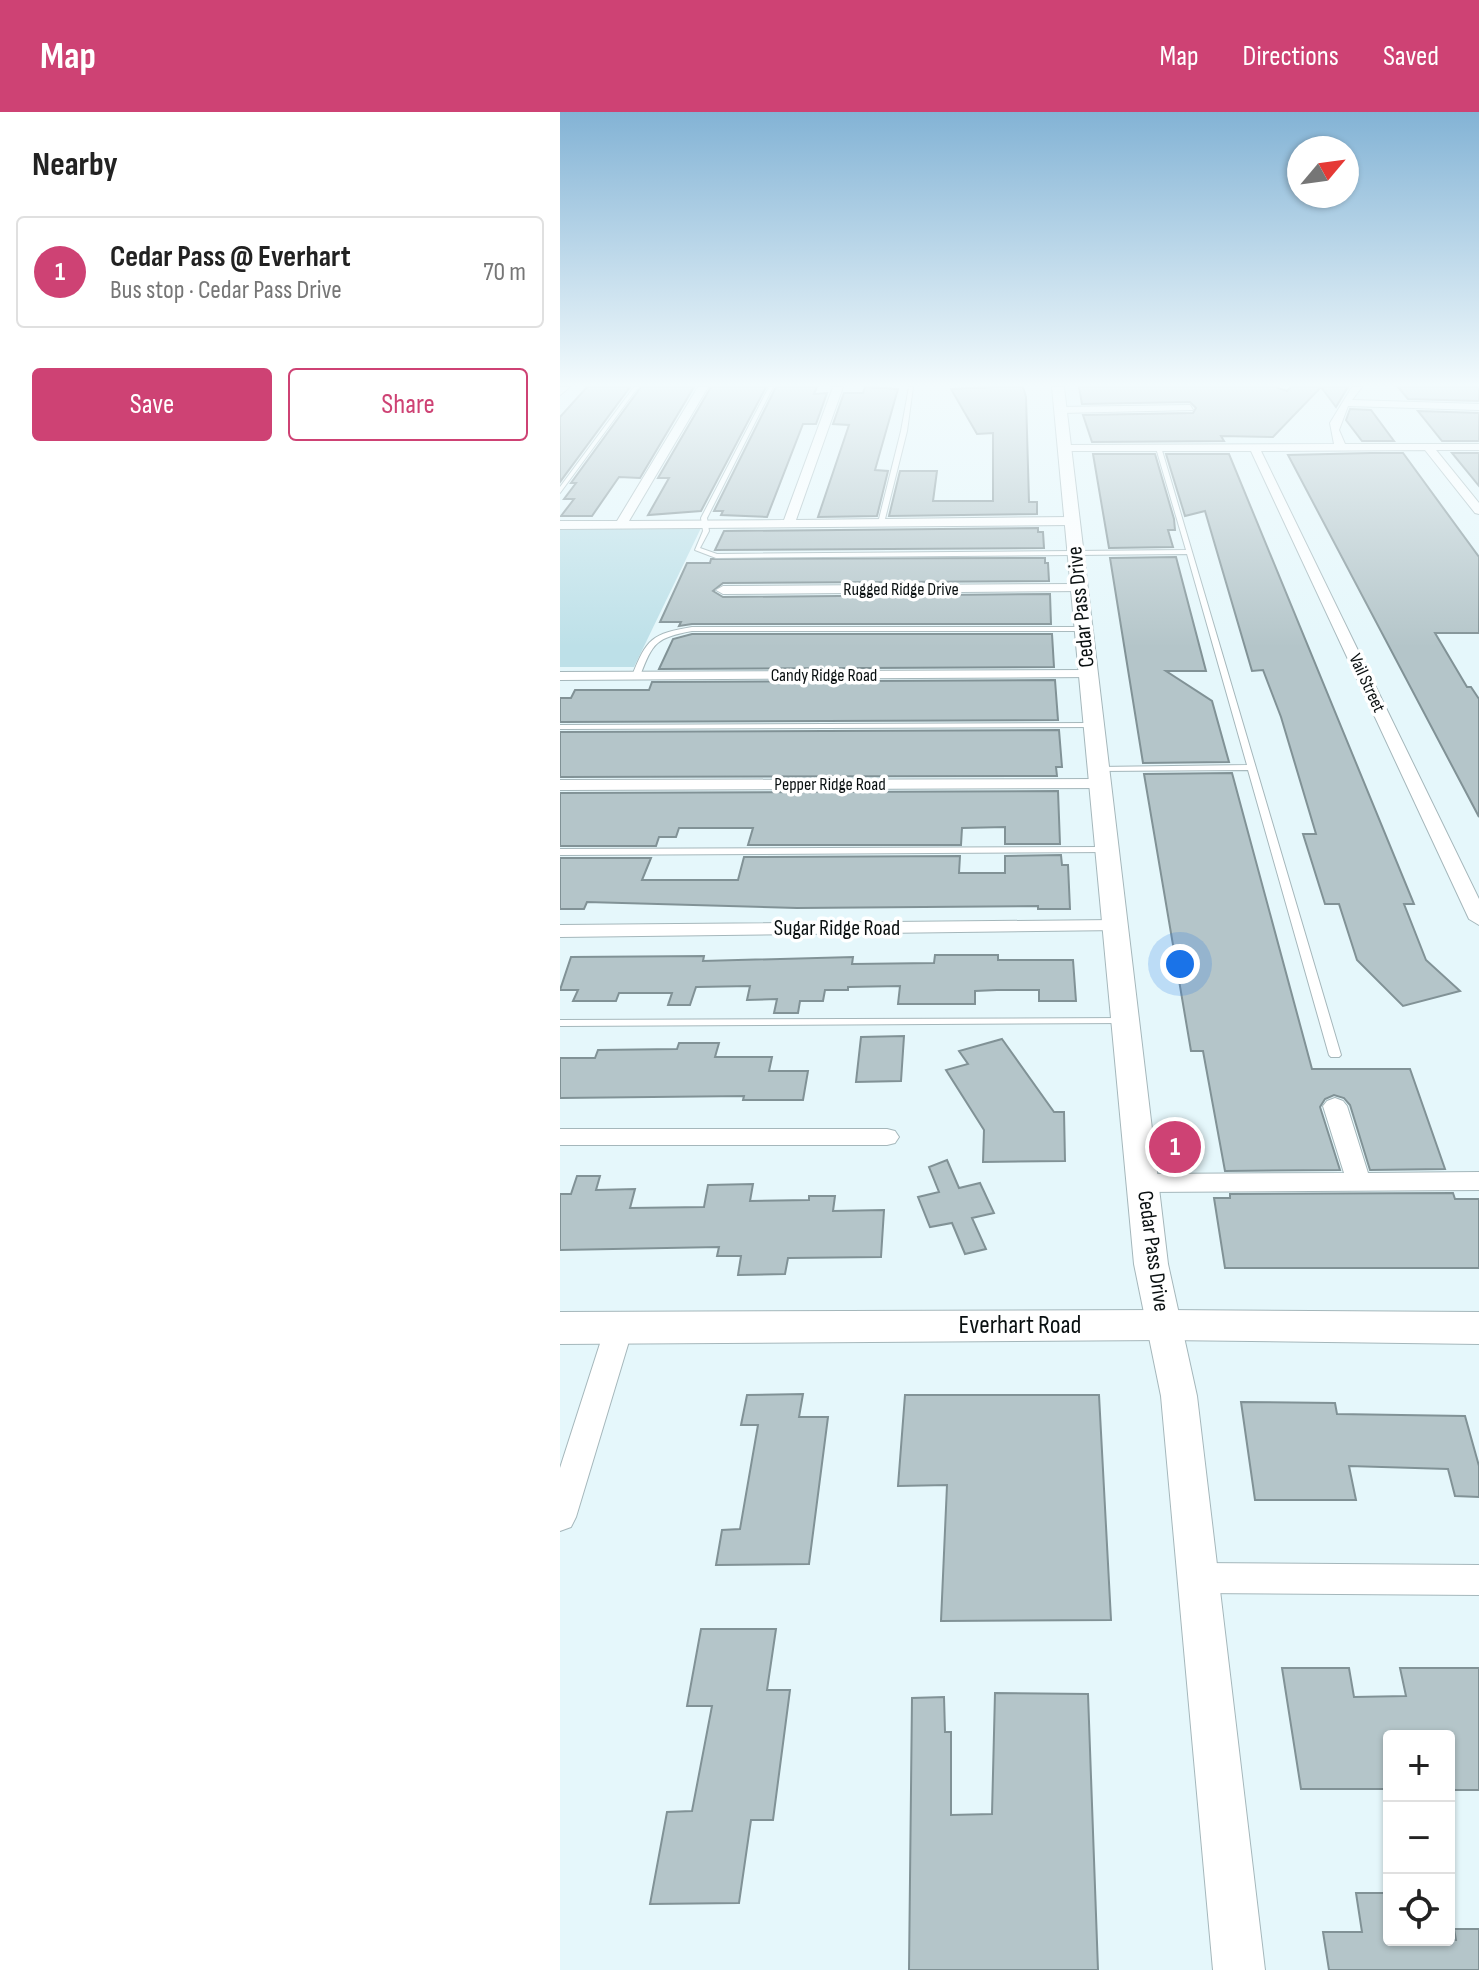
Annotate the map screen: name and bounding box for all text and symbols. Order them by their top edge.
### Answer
text: Map [40,34,96,79]
text: Map [1160,40,1199,73]
text: Directions [1243,40,1339,73]
text: Saved [1383,40,1439,73]
north arrow [1287,136,1359,208]
text: Nearby [32,144,118,185]
text: Cedar Pass @ Everhart [110,239,351,275]
text: 1 [55,257,65,288]
text: 70 m [483,257,526,288]
text: Bus stop · Cedar Pass Drive [110,275,342,306]
button: Save [32,368,272,441]
button: Share [288,368,528,441]
street label: Cedar Pass Drive [1061,545,1101,669]
street label: Rugged Ridge Drive [843,579,959,600]
street label: Vail Street [1344,650,1390,716]
street label: Candy Ridge Road [771,665,877,686]
street label: Pepper Ridge Road [774,774,886,795]
street label: Sugar Ridge Road [774,915,900,942]
your location [1160,944,1200,984]
pin: 1 [1149,1117,1201,1177]
street label: Cedar Pass Drive [1131,1189,1175,1313]
street label: Everhart Road [959,1310,1081,1341]
map controls [1383,1730,1455,1946]
button: + [1383,1730,1455,1802]
button: − [1383,1802,1455,1874]
button: locate [1383,1874,1455,1946]

